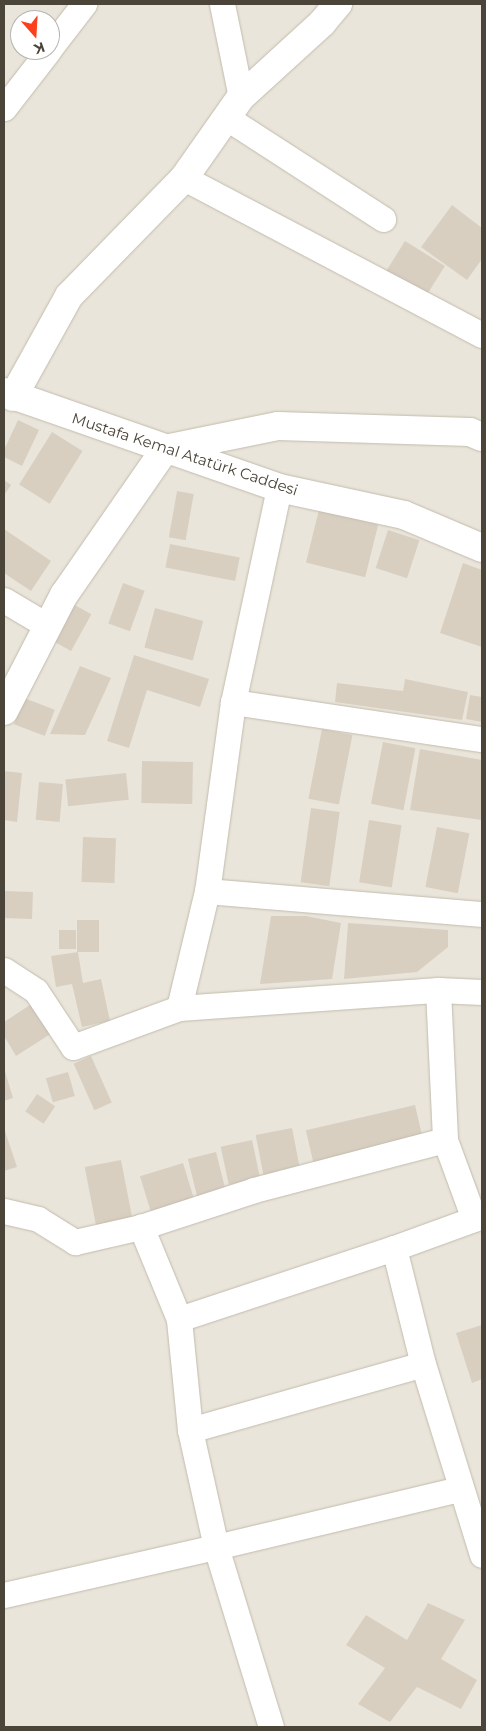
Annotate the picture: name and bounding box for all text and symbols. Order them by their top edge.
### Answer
north arrow [10,10,60,60]
text: K [32,38,47,58]
street label: Mustafa Kemal Atatürk Caddesi [70,409,300,499]

